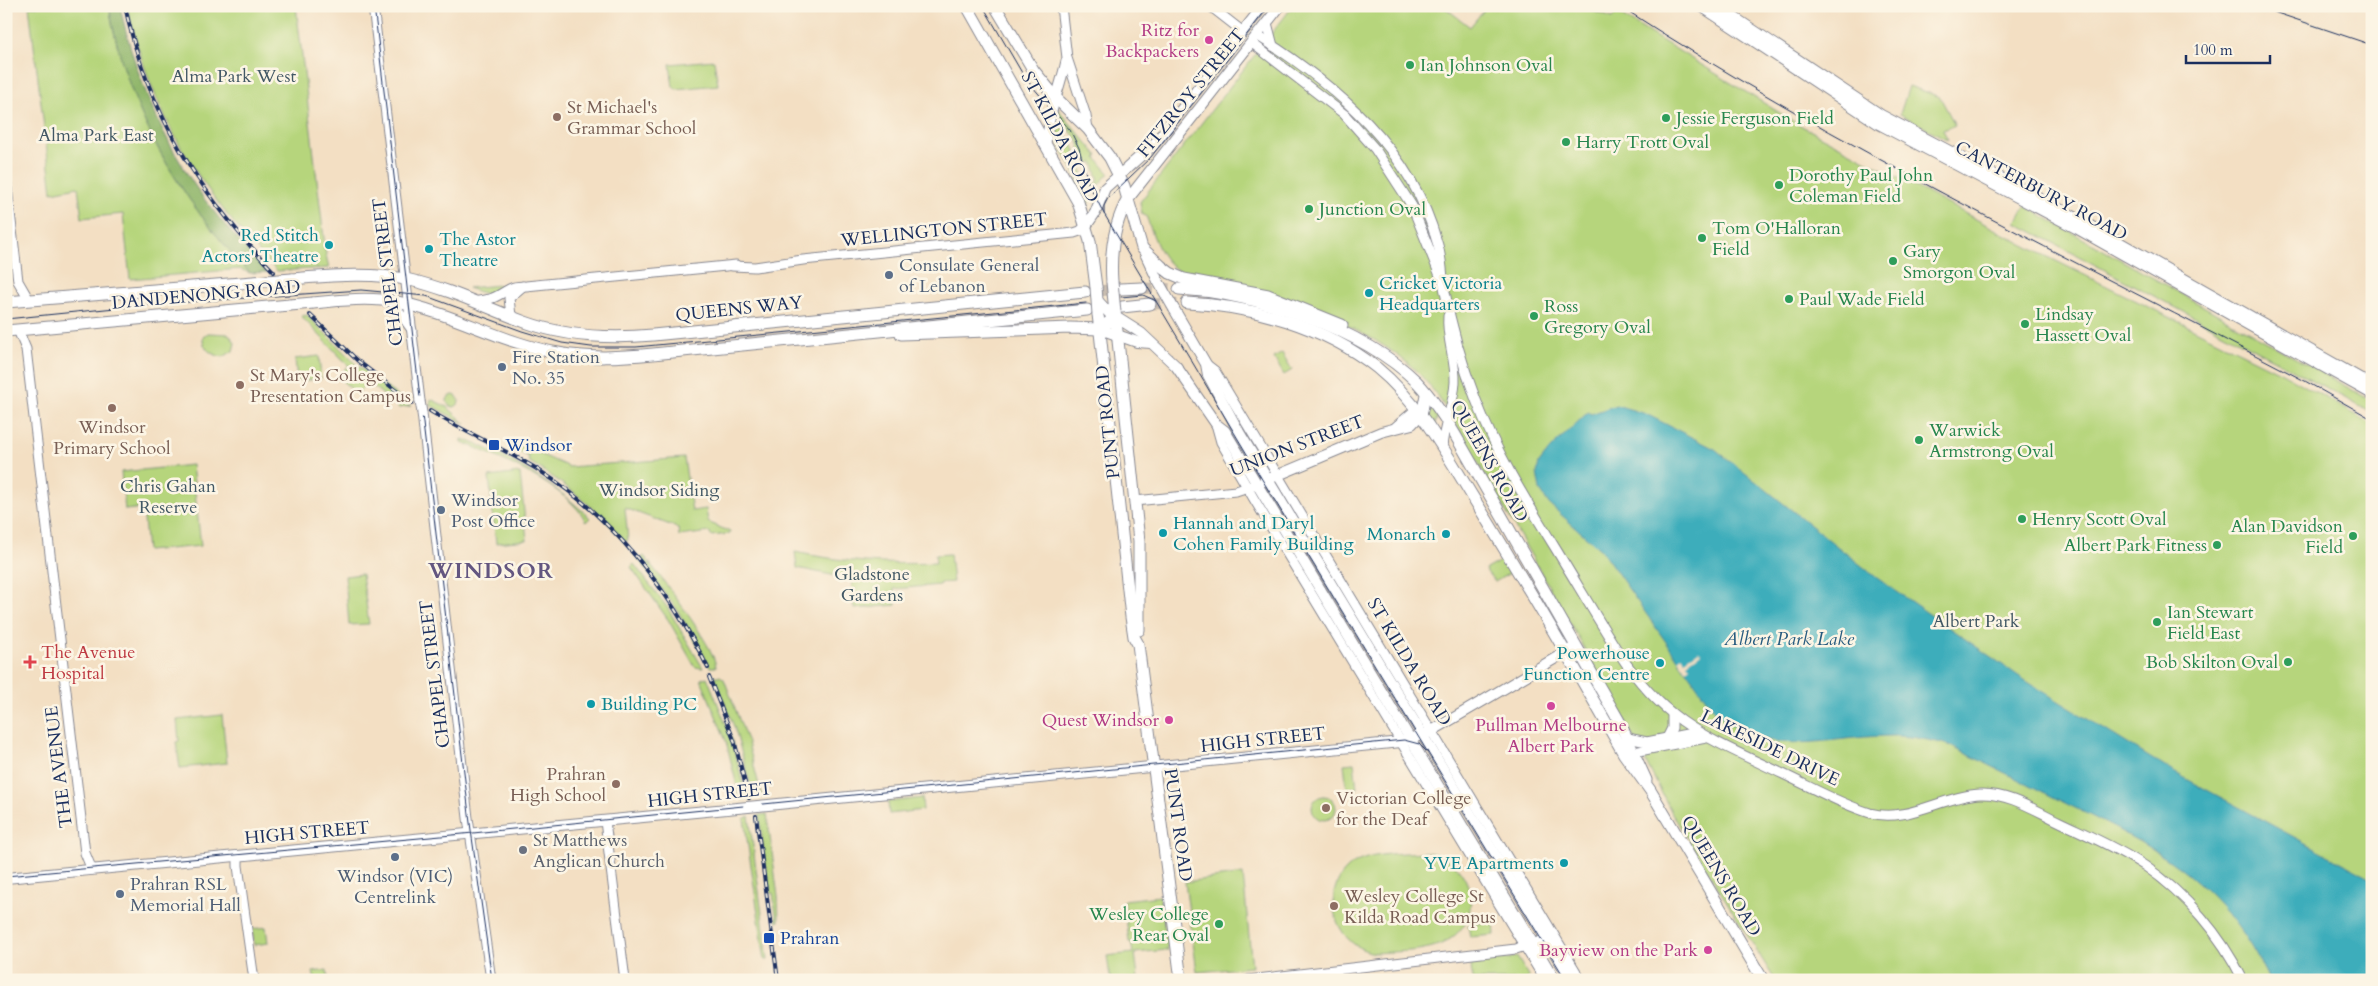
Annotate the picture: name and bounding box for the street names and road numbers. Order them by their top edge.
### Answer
street label: FITZROY STREET [1131,23,1251,163]
street label: ST KILDA ROAD [1015,67,1105,207]
street label: CANTERBURY ROAD [1950,135,2132,247]
street label: CHAPEL STREET [367,196,409,348]
street label: WELLINGTON STREET [838,207,1049,253]
street label: DANDENONG ROAD [111,274,301,316]
street label: QUEENS WAY [674,290,804,328]
street label: PUNT ROAD [1090,364,1126,480]
street label: QUEENS ROAD [1444,395,1534,527]
street label: UNION STREET [1226,409,1368,483]
street label: ST KILDA ROAD [1361,593,1457,731]
street label: CHAPEL STREET [414,598,456,750]
street label: LAKESIDE DRIVE [1696,704,1844,792]
street label: THE AVENUE [39,705,79,829]
street label: HIGH STREET [1199,721,1327,759]
street label: PUNT ROAD [1158,767,1198,883]
street label: HIGH STREET [646,776,774,814]
street label: QUEENS ROAD [1675,811,1767,941]
street label: HIGH STREET [243,815,371,851]

